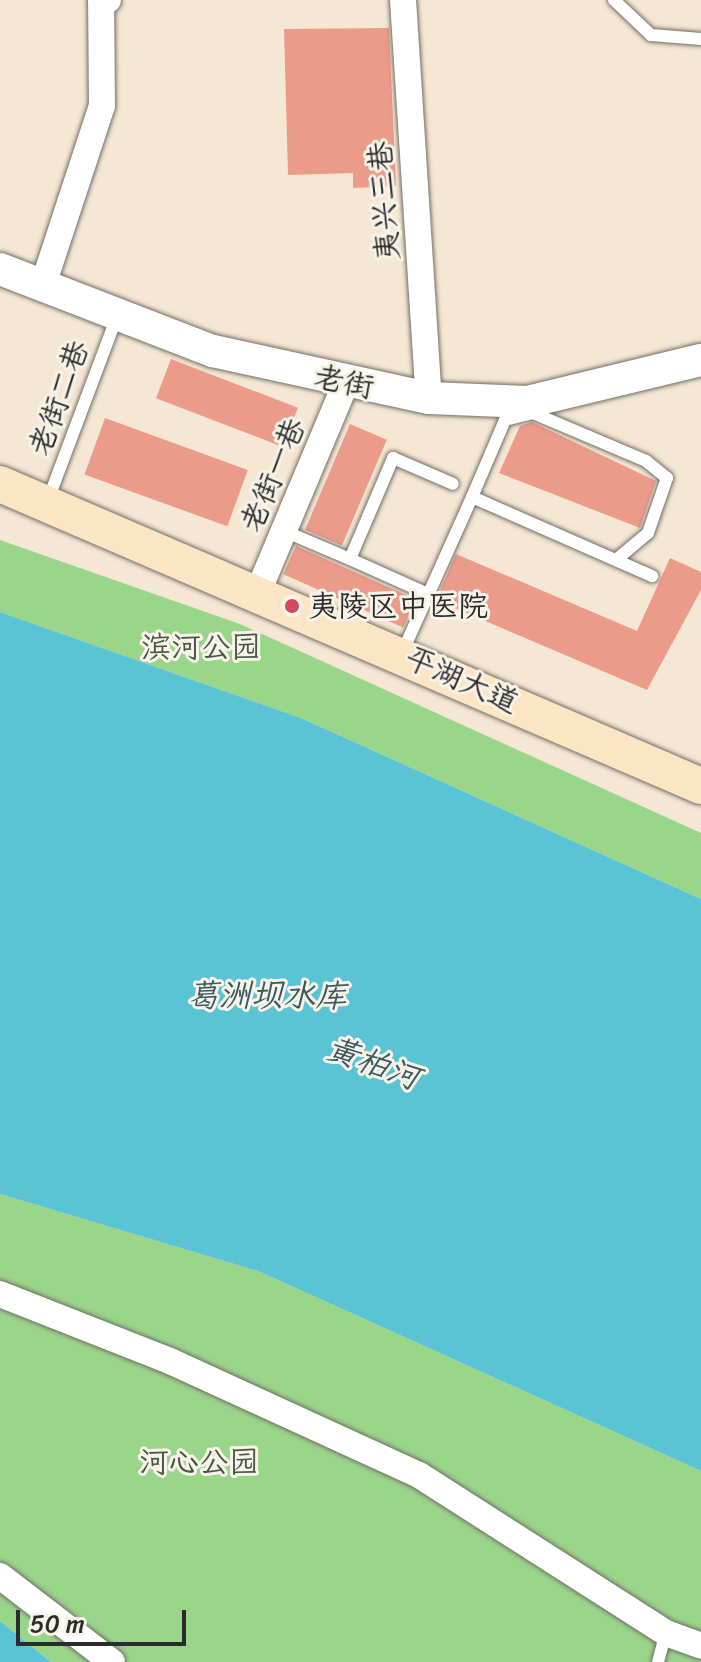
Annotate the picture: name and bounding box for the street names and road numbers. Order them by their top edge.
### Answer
street label: 夷兴三巷 [362,140,406,262]
street label: 老街二巷 [22,335,96,461]
street label: 老街 [311,359,377,405]
street label: 老街一巷 [233,413,313,537]
street label: 平湖大道 [400,639,524,721]

